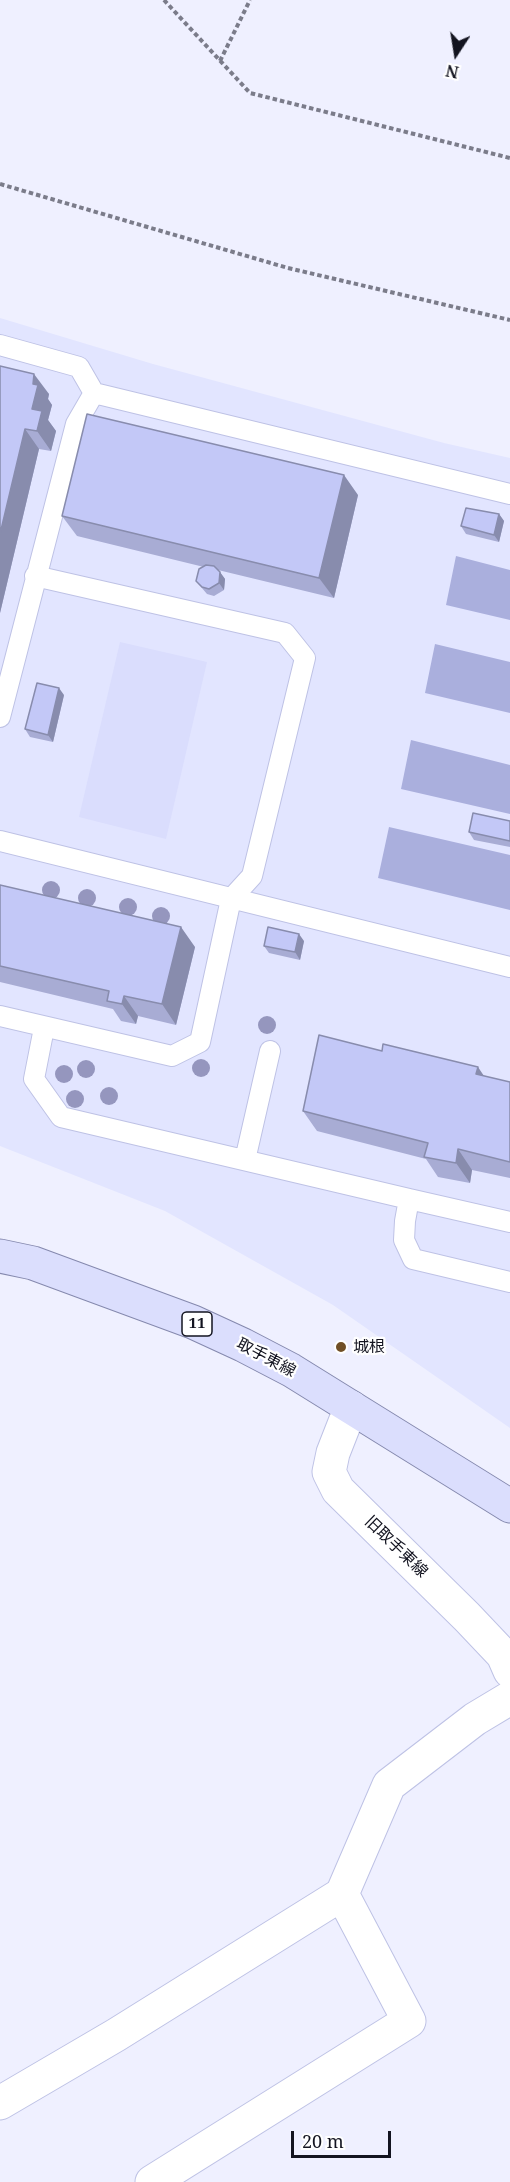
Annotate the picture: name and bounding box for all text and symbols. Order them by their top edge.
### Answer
north arrow [426,24,486,84]
text: N [444,60,461,84]
road number: 11 [182,1312,212,1336]
street label: 取手東線 [233,1335,299,1381]
place label: 城根 [353,1337,385,1357]
marker: 城根 [334,1340,348,1354]
street label: 旧取手東線 [361,1512,431,1582]
scale bar [294,2119,394,2157]
text: 20 m [302,2129,344,2153]

